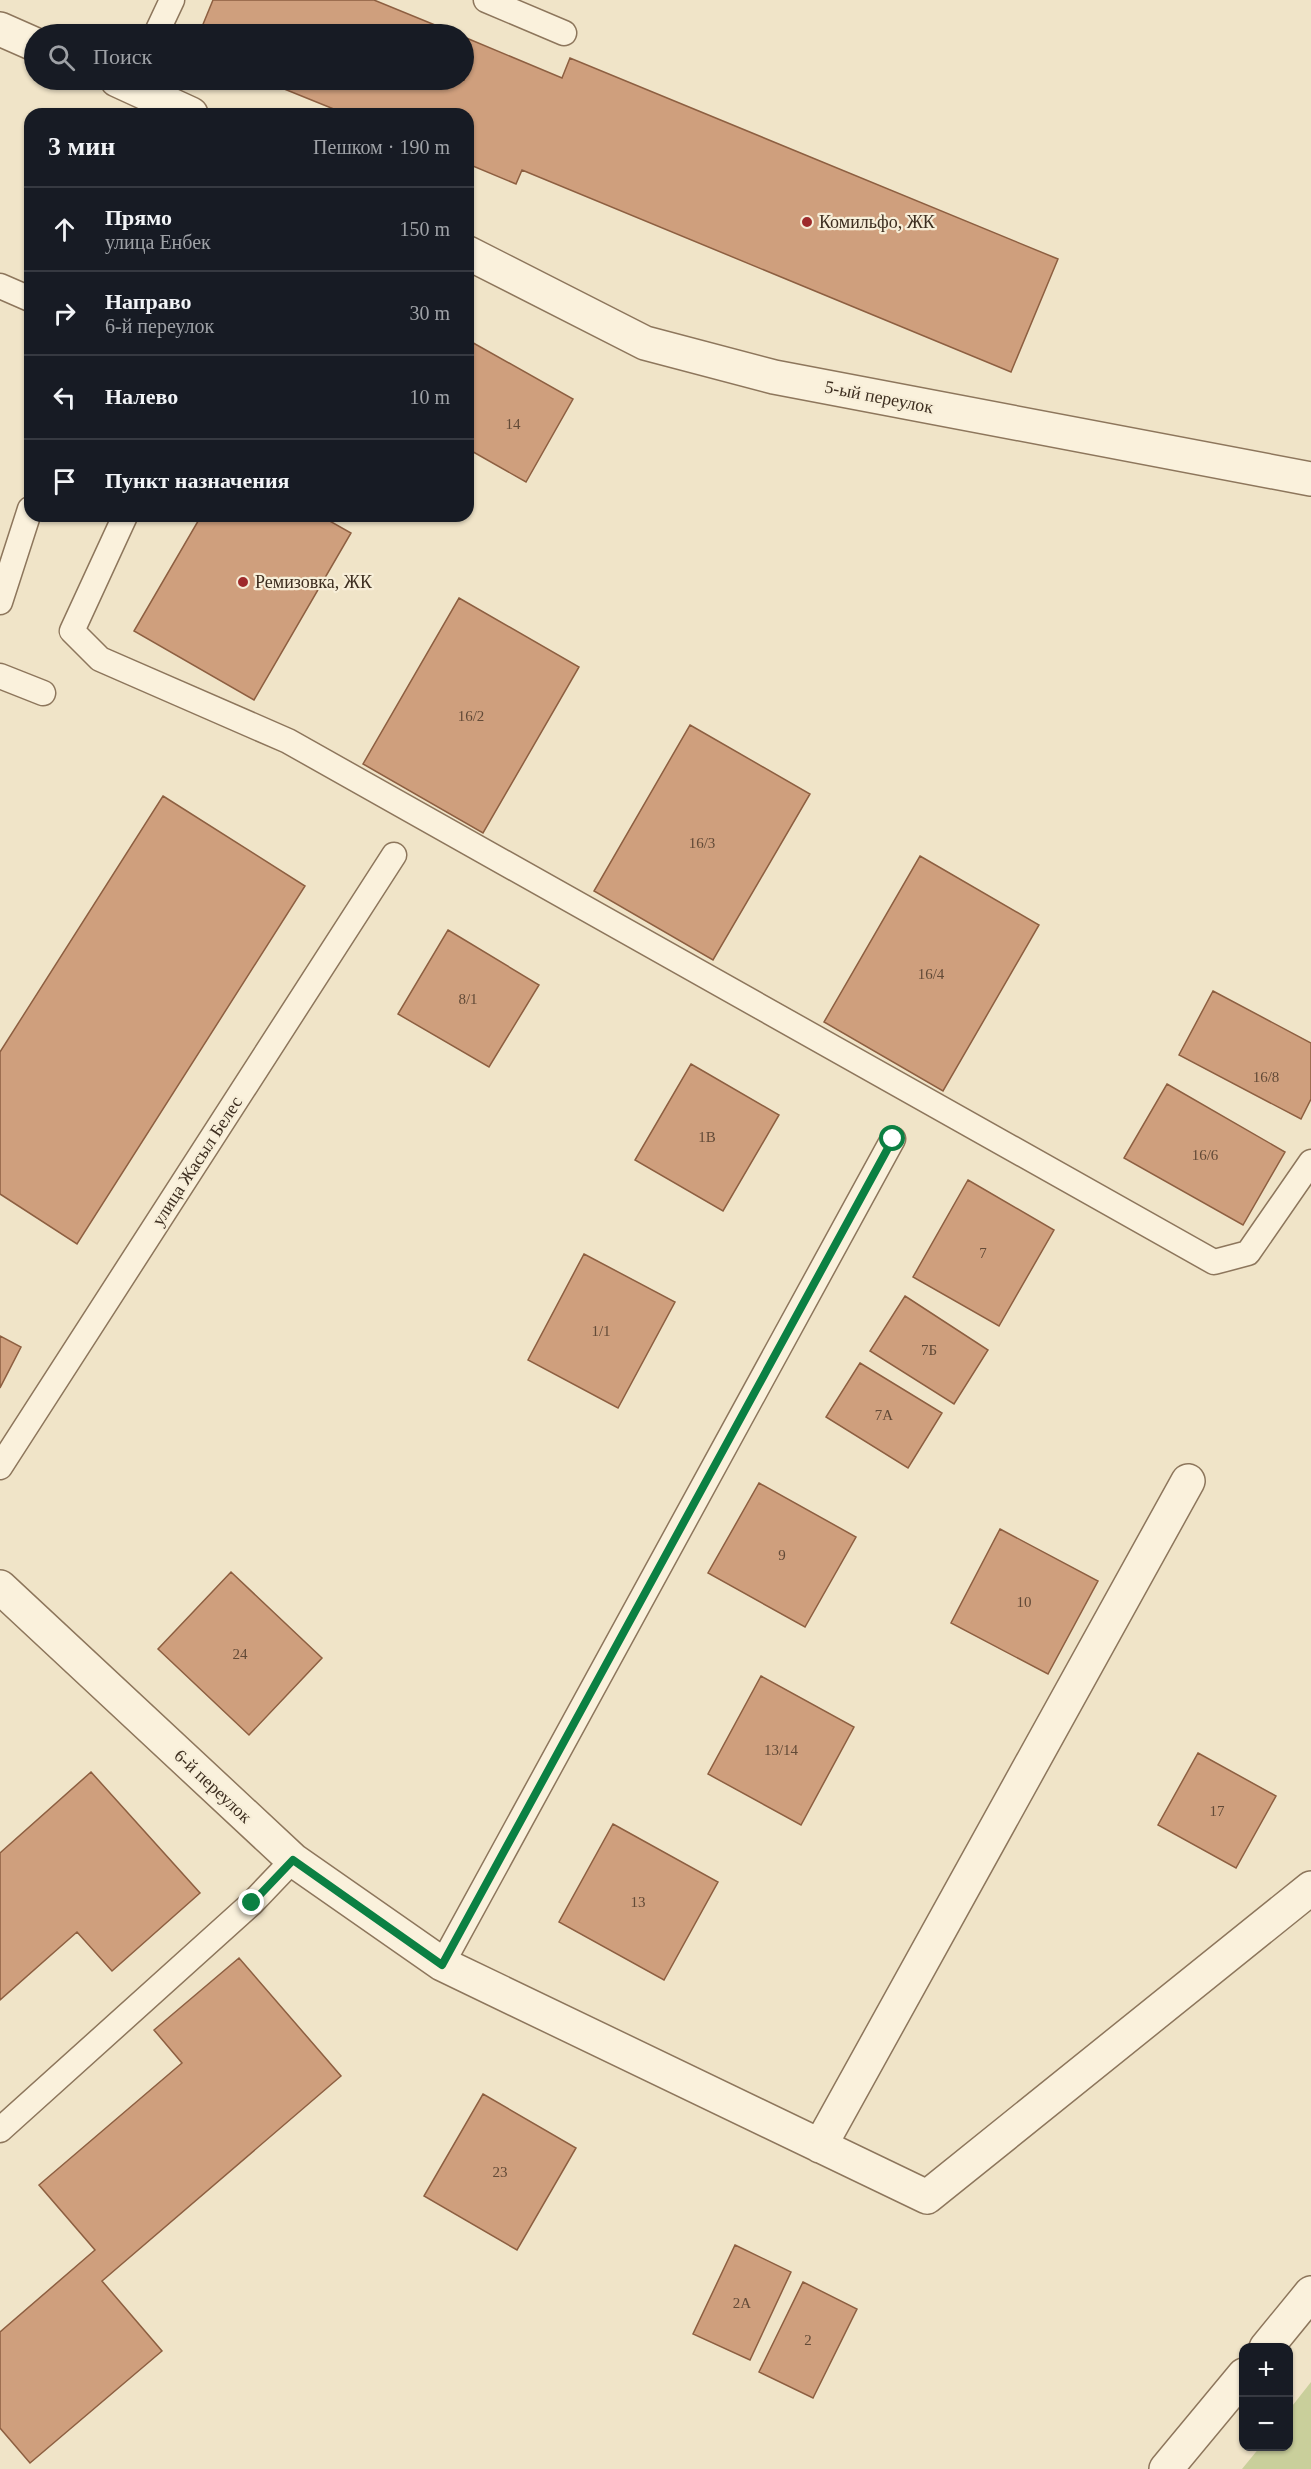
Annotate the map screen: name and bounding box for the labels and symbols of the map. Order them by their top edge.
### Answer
place label: Комильфо, ЖК [819,212,936,232]
marker: Комильфо, ЖК [800,215,814,229]
street label: 5-ый переулок [823,377,935,417]
house number: 14 [506,416,521,432]
place label: Ремизовка, ЖК [255,572,373,592]
marker: Ремизовка, ЖК [236,575,250,589]
house number: 16/2 [458,708,484,724]
house number: 16/3 [689,835,715,851]
house number: 16/4 [918,966,945,982]
house number: 8/1 [458,991,478,1007]
house number: 16/8 [1253,1069,1279,1085]
street label: улица Жасыл Белес [148,1093,246,1229]
route start [879,1125,905,1151]
house number: 1В [698,1129,716,1145]
house number: 16/6 [1192,1147,1219,1163]
house number: 7 [979,1245,987,1261]
house number: 1/1 [591,1323,611,1339]
house number: 7Б [921,1342,937,1358]
house number: 7А [875,1407,893,1423]
house number: 9 [778,1547,786,1563]
house number: 10 [1017,1594,1032,1610]
house number: 24 [233,1646,248,1662]
house number: 13/14 [764,1742,799,1758]
street label: 6-й переулок [170,1745,256,1827]
house number: 17 [1210,1803,1225,1819]
route end [238,1889,264,1915]
house number: 13 [631,1894,646,1910]
house number: 23 [493,2164,508,2180]
house number: 2А [733,2295,751,2311]
house number: 2 [804,2332,812,2348]

